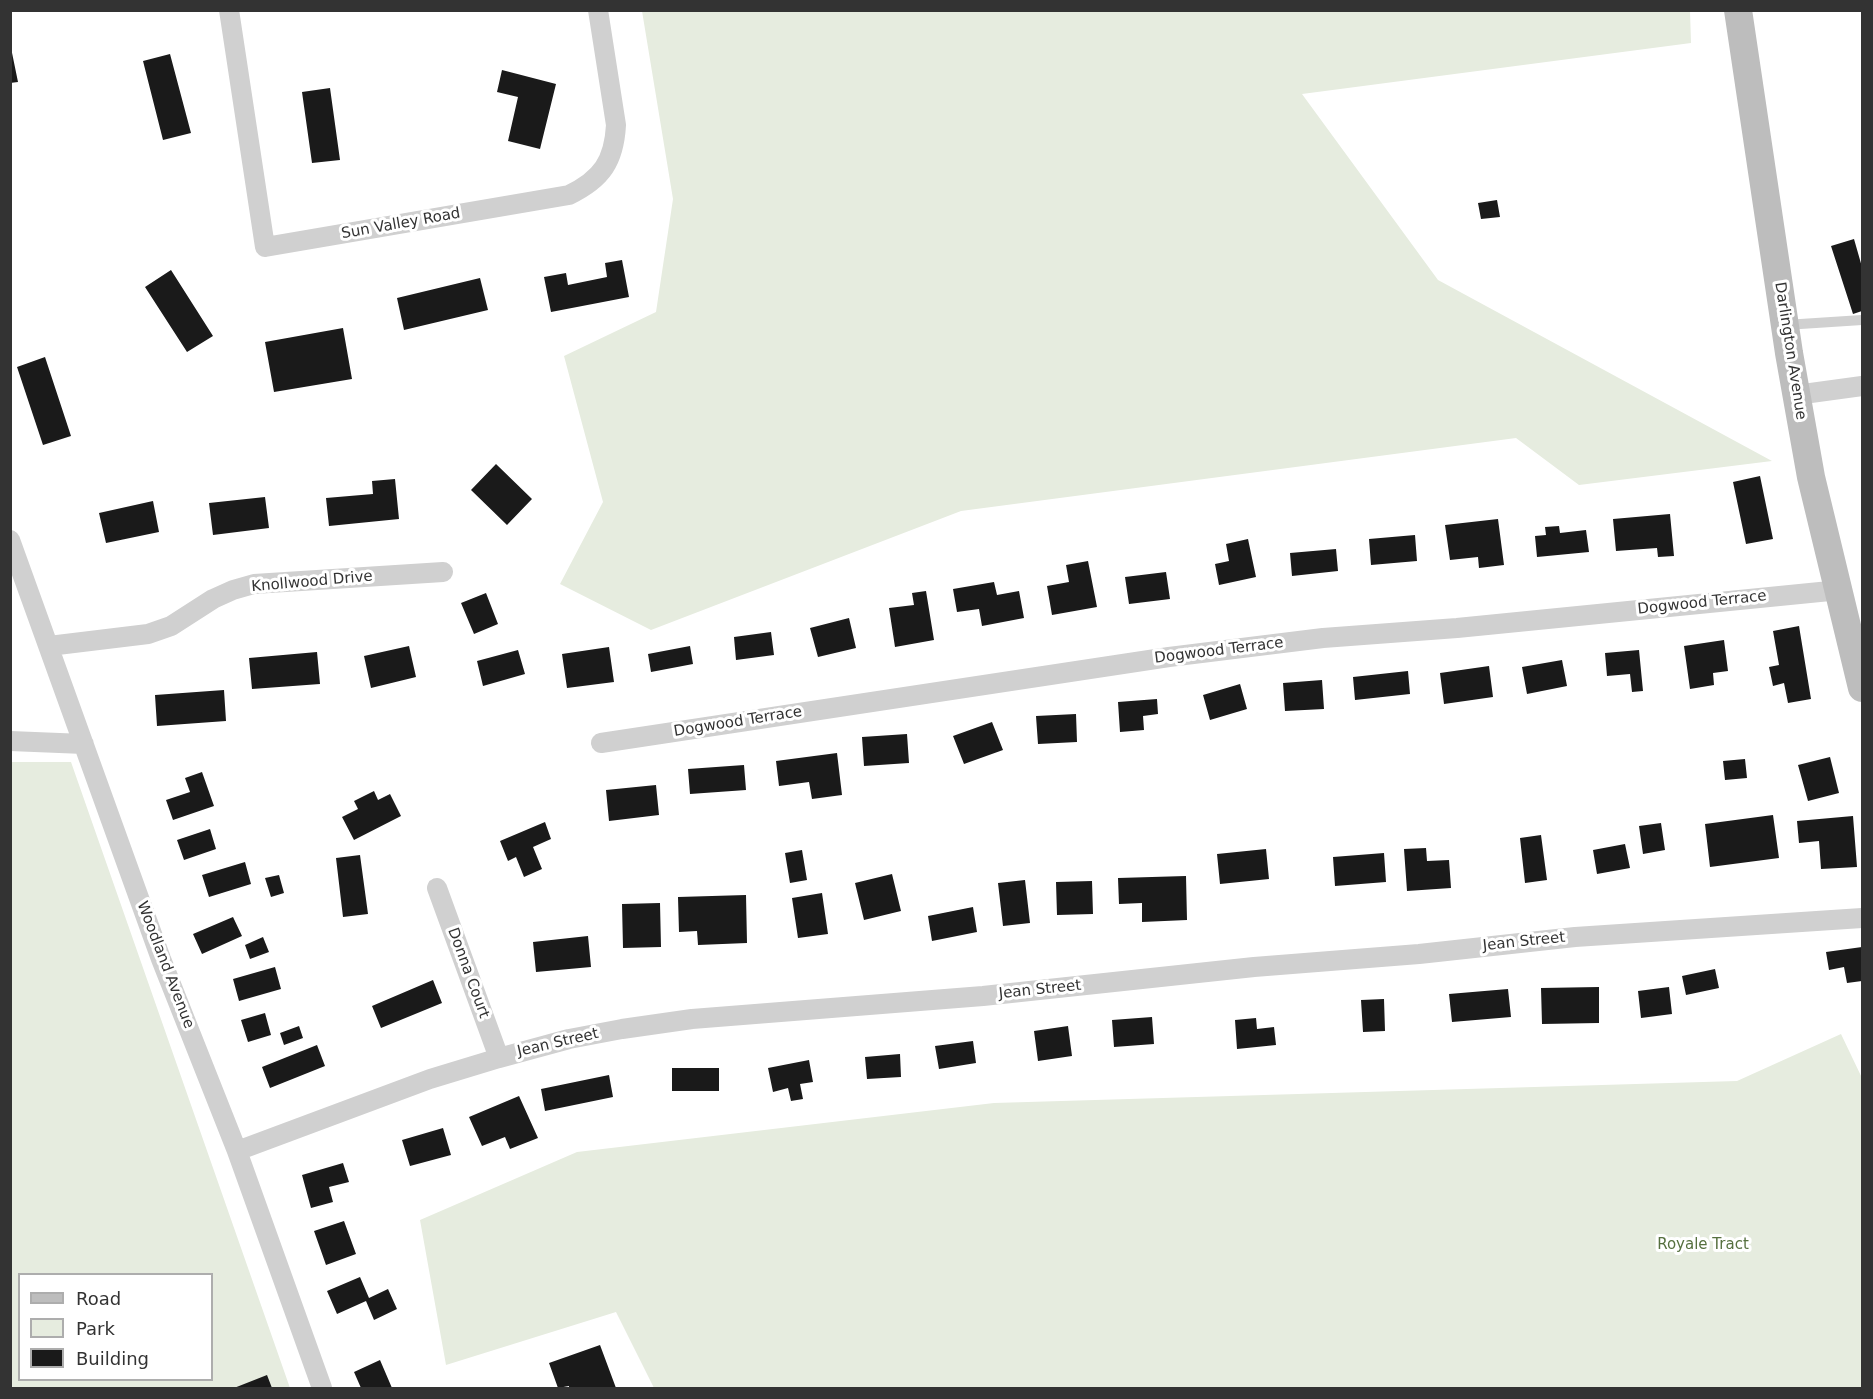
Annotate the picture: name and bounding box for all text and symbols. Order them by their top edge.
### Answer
street label: Sun Valley Road [340,205,462,243]
street label: Darlington Avenue [1770,281,1810,421]
street label: Knollwood Drive [251,568,373,596]
street label: Dogwood Terrace [1637,587,1767,619]
street label: Dogwood Terrace [1154,634,1284,668]
street label: Dogwood Terrace [673,703,803,741]
street label: Woodland Avenue [132,899,198,1031]
street label: Donna Court [443,925,493,1021]
street label: Jean Street [1482,929,1566,955]
street label: Jean Street [998,977,1082,1003]
street label: Jean Street [516,1025,600,1061]
park label: Royale Tract [1657,1236,1749,1254]
legend [18,1273,213,1381]
text: Road [76,1288,121,1309]
text: Park [76,1318,115,1339]
text: Building [76,1348,149,1369]

